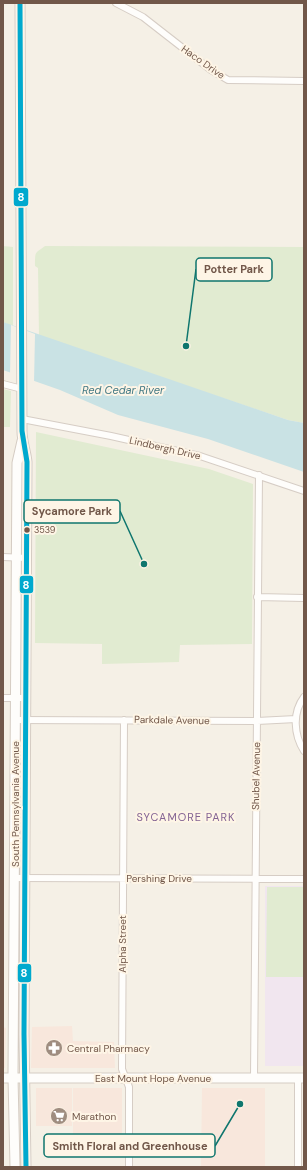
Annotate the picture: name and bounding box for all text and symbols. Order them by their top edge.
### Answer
street label: Haco Drive [179,42,228,82]
line badge: 8 [13,187,29,207]
text: 8 [18,190,25,204]
callout: Potter Park [196,258,272,281]
text: Potter Park [204,262,265,276]
water label: Red Cedar River [82,383,165,397]
street label: Lindbergh Drive [128,433,202,463]
callout: Sycamore Park [24,500,120,523]
text: Sycamore Park [32,504,113,518]
place label: 3539 [34,524,56,536]
marker: 3539 [22,525,32,535]
line badge: 8 [19,575,34,594]
text: 8 [23,578,30,592]
street label: Parkdale Avenue [134,713,210,727]
street label: South Pennsylvania Avenue [9,741,22,867]
street label: Shubel Avenue [249,742,263,810]
district label: SYCAMORE PARK [136,810,236,824]
street label: Pershing Drive [126,872,192,885]
street label: Alpha Street [116,915,129,973]
line badge: 8 [17,963,32,983]
text: 8 [21,966,28,980]
pharmacy icon: Central Pharmacy [44,1038,64,1058]
place label: Central Pharmacy [67,1042,150,1055]
street label: East Mount Hope Avenue [95,1072,211,1085]
supermarket icon: Marathon [49,1106,69,1126]
place label: Marathon [72,1110,116,1123]
callout: Smith Floral and Greenhouse [44,1134,215,1157]
text: Smith Floral and Greenhouse [52,1139,208,1153]

